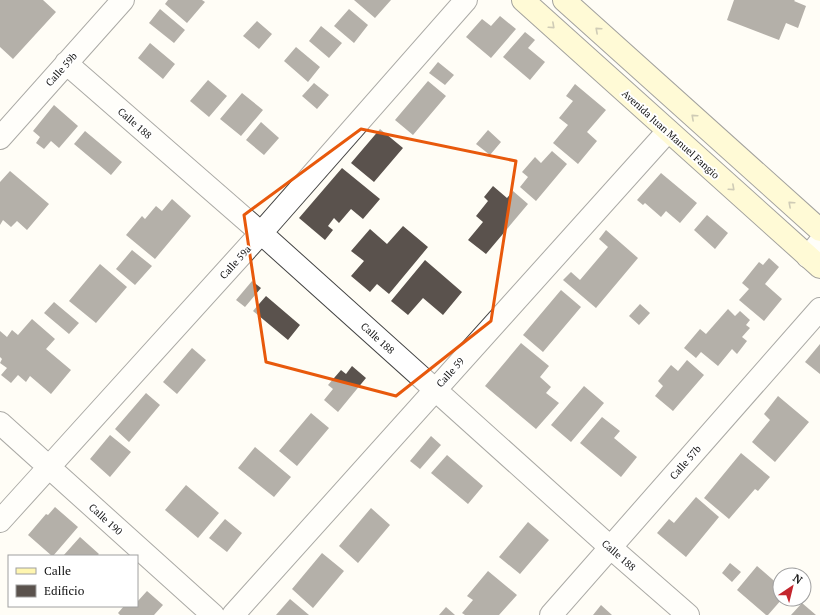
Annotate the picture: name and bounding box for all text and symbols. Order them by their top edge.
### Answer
one-way arrow [547,21,555,29]
one-way arrow [595,28,602,35]
street label: Calle 59b [43,49,80,89]
street label: Avenida Juan Manuel Fangio [619,87,722,182]
street label: Calle 188 [115,105,154,142]
one-way arrow [692,114,699,121]
one-way arrow [727,183,735,191]
one-way arrow [788,201,796,208]
street label: Calle 59a [217,243,254,282]
street label: Calle 188 [358,320,397,357]
street label: Calle 59 [434,355,467,390]
street label: Calle 57b [667,442,704,482]
street label: Calle 190 [86,501,125,538]
street label: Calle 188 [599,537,638,574]
legend [8,555,138,607]
text: Calle [44,563,71,578]
north arrow [772,567,812,607]
text: N [790,571,806,587]
text: Edificio [44,583,85,598]

